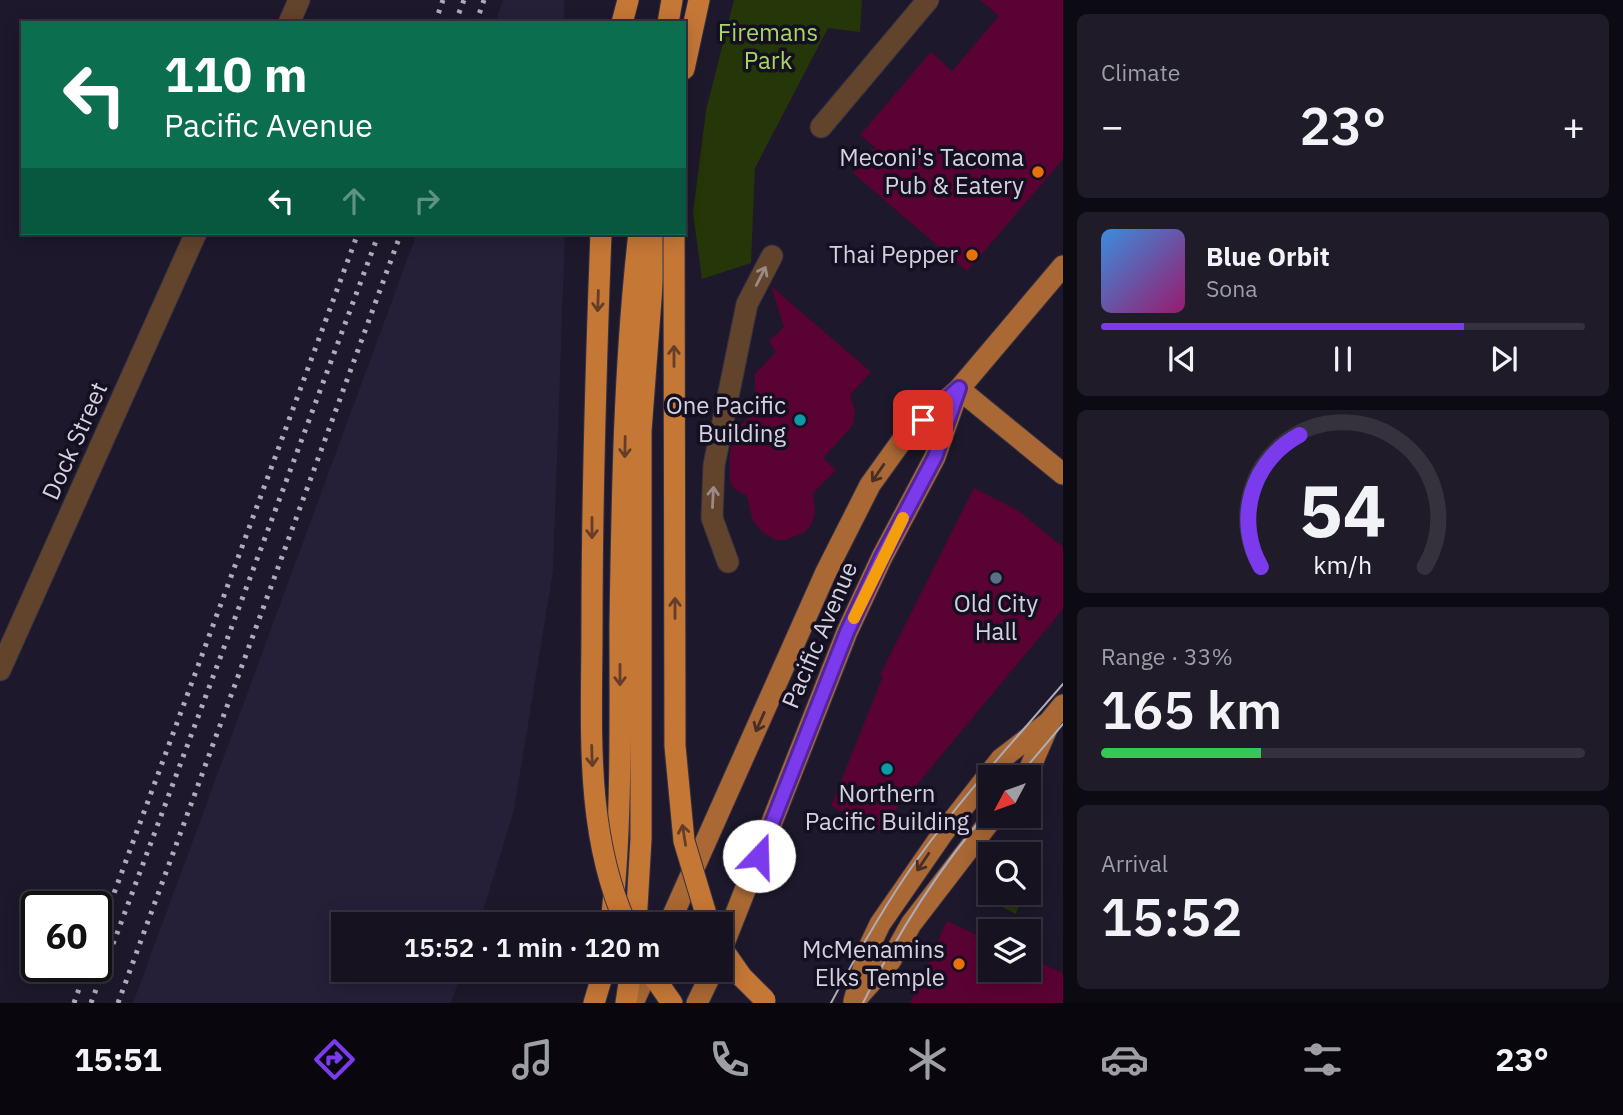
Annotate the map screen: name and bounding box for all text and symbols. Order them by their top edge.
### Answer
park label: Firemans Park [718,16,818,76]
text: 110 m [164,42,308,105]
icon: left [49,49,140,140]
text: Climate [1101,57,1180,87]
text: 23° [1300,92,1386,159]
text: − [1101,101,1124,150]
text: + [1562,101,1585,150]
text: Pacific Avenue [164,104,373,146]
place label: Meconi's Tacoma Pub & Eatery [839,141,1024,201]
marker: Meconi's Tacoma Pub & Eatery [1030,164,1046,180]
icon: left [262,182,300,220]
icon: ahead [335,182,373,220]
icon: right [408,182,446,220]
place label: Thai Pepper [829,238,958,270]
text: Blue Orbit [1206,239,1330,273]
marker: Thai Pepper [964,247,980,263]
one-way arrow [755,266,769,287]
text: Sona [1206,273,1258,303]
one-way arrow [592,289,605,312]
icon: previous [1163,340,1201,378]
icon: pause [1324,340,1362,378]
icon: next [1485,340,1523,378]
one-way arrow [667,345,681,368]
street label: Dock Street [34,377,114,505]
place label: One Pacific Building [666,389,786,449]
pin [893,390,953,450]
icon: arrive [904,401,942,439]
marker: One Pacific Building [792,412,808,428]
one-way arrow [618,436,632,459]
one-way arrow [871,463,886,482]
text: 54 [1299,463,1387,558]
one-way arrow [707,486,720,509]
one-way arrow [585,517,599,540]
text: km/h [1314,548,1372,581]
street label: Pacific Avenue [774,556,864,713]
marker: Old City Hall [988,570,1004,586]
place label: Old City Hall [954,587,1038,647]
one-way arrow [668,597,682,620]
text: Range · 33% [1101,641,1233,671]
one-way arrow [613,663,627,686]
text: 165 km [1101,676,1282,743]
one-way arrow [753,711,766,733]
one-way arrow [585,744,599,767]
marker: Northern Pacific Building [879,761,895,777]
north arrow [978,765,1041,828]
map controls [978,765,1041,982]
place label: Northern Pacific Building [805,777,970,837]
position arrow [722,819,796,893]
one-way arrow [677,824,690,847]
button: search [978,842,1041,905]
text: Arrival [1101,848,1168,878]
one-way arrow [916,852,930,871]
text: 15:52 [1101,883,1242,950]
speed limit sign: 60 [21,891,112,982]
button: layers [978,919,1041,982]
text: 15:52 · 1 min · 120 m [404,930,660,964]
place label: McMenamins Elks Temple [802,933,945,993]
marker: McMenamins Elks Temple [951,956,967,972]
icon: directions [310,1035,359,1084]
icon: music [508,1035,557,1084]
icon: phone [705,1035,754,1084]
icon: climate [903,1035,952,1084]
icon: car [1100,1035,1149,1084]
icon: filters [1298,1035,1347,1084]
text: 15:51 [74,1038,162,1080]
text: 23° [1495,1038,1549,1080]

